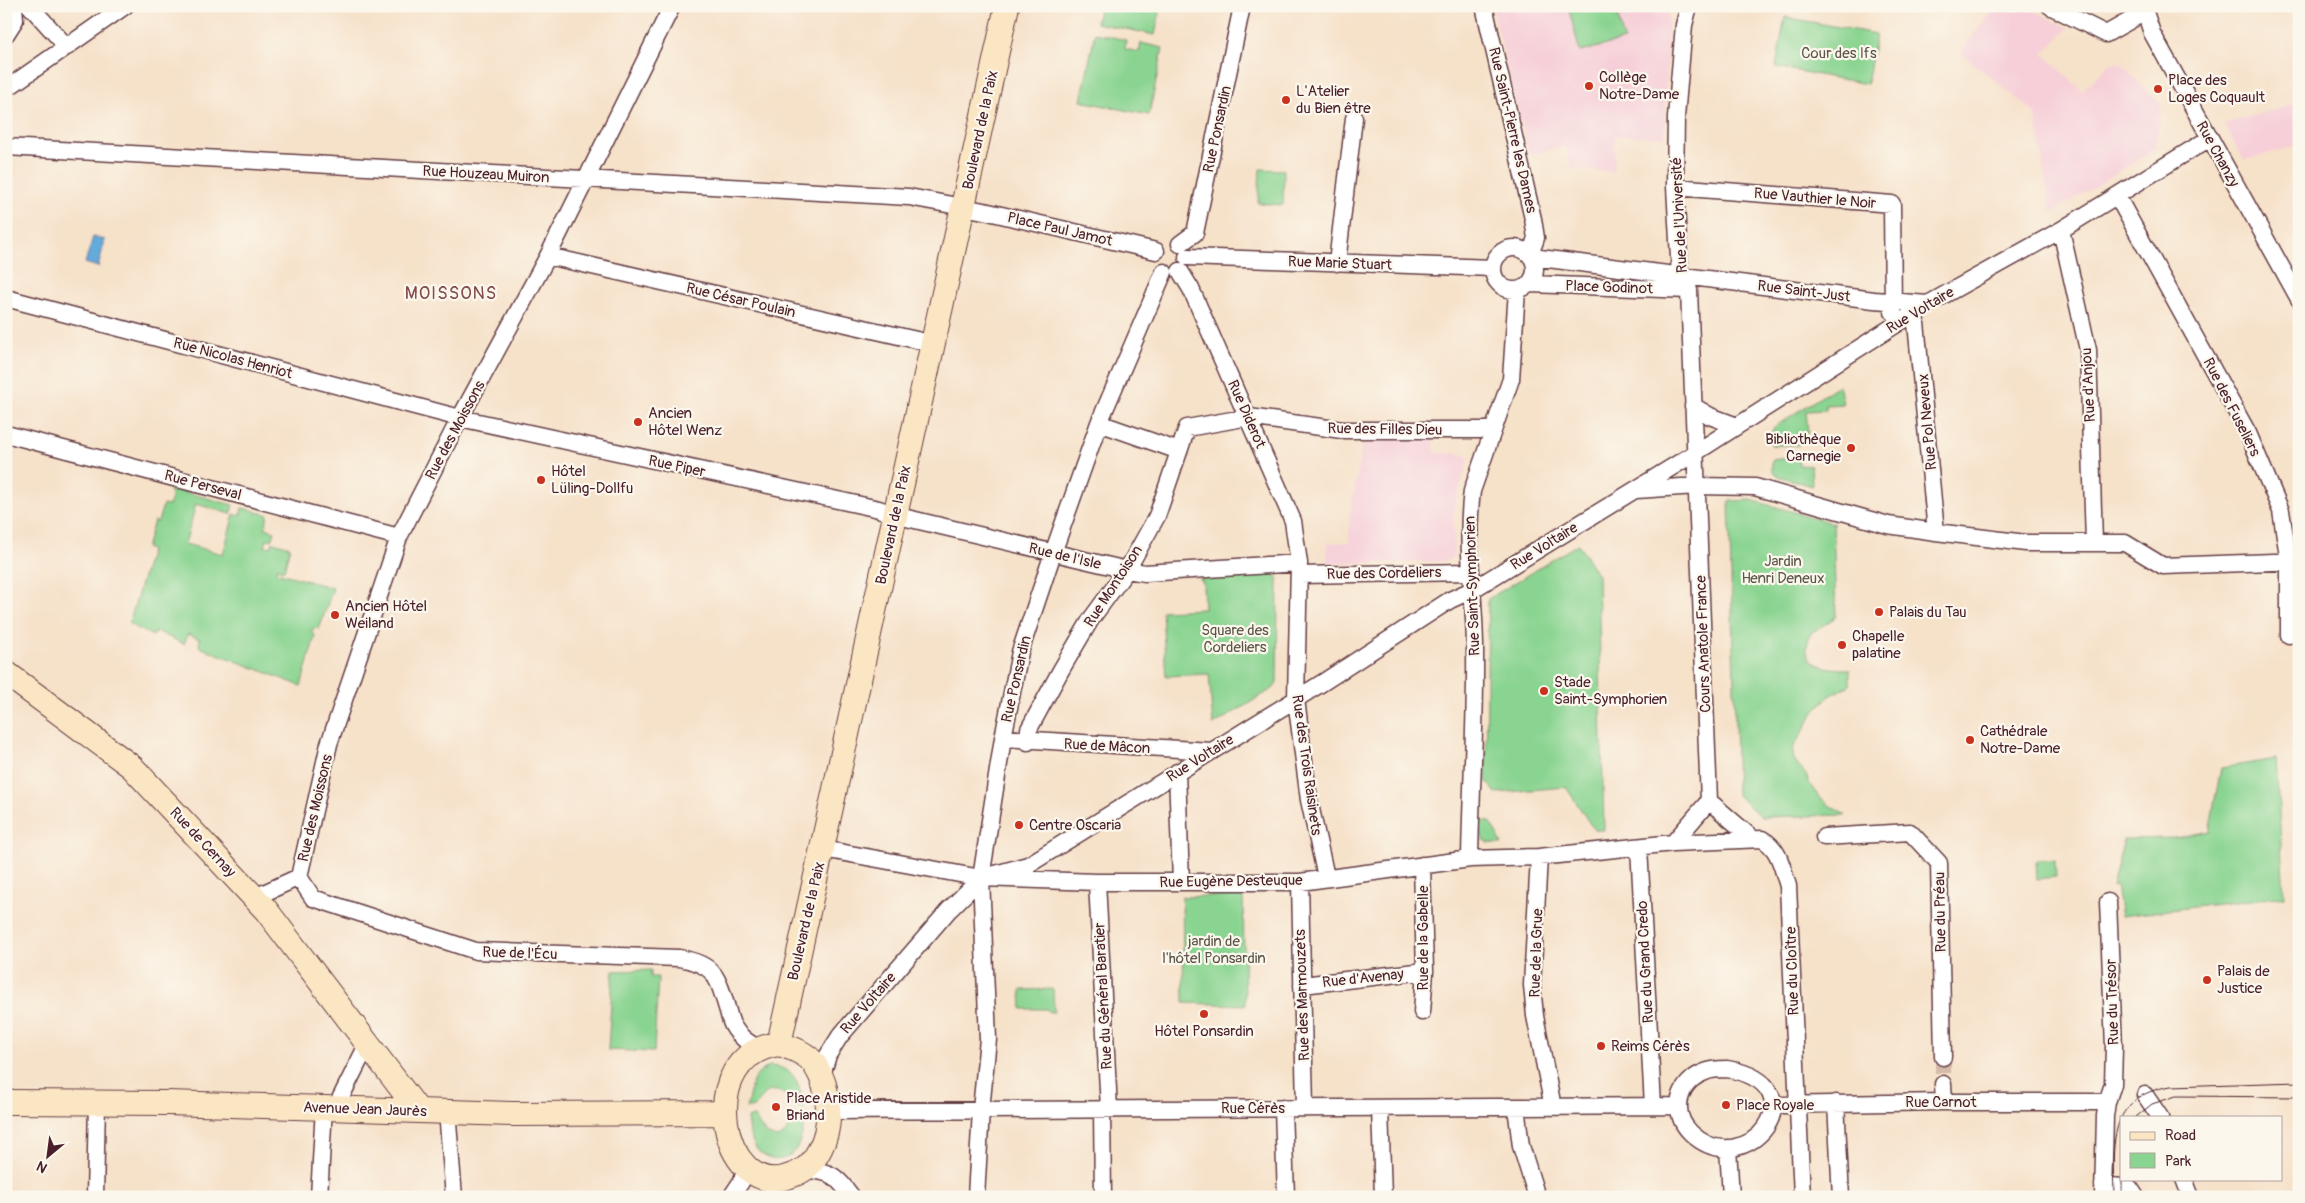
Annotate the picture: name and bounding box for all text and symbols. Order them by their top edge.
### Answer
park label: Cour des Ifs [1801,44,1877,63]
street label: Rue Saint-Pierre les Dames [1484,45,1541,215]
place label: Collège Notre-Dame [1599,68,1680,104]
street label: Boulevard de la Paix [959,69,1002,191]
place label: Place des Loges Coquault [2168,71,2266,107]
marker: Collège Notre-Dame [1583,80,1595,92]
place label: L'Atelier du Bien être [1296,82,1371,118]
marker: Place des Loges Coquault [2152,83,2164,95]
street label: Rue Ponsardin [1199,84,1236,174]
marker: L'Atelier du Bien être [1280,94,1292,106]
street label: Rue Chanzy [2192,118,2244,191]
street label: Rue de l'Université [1667,157,1692,273]
street label: Rue Houzeau Muiron [422,162,550,187]
street label: Rue Vauthier le Noir [1753,184,1877,213]
street label: Place Paul Jamot [1005,208,1115,251]
street label: Rue Marie Stuart [1288,252,1393,275]
street label: Place Godinot [1565,276,1654,299]
street label: Rue Saint-Just [1756,276,1852,307]
street label: Rue César Poulain [684,279,798,322]
district label: MOISSONS [405,282,497,305]
street label: Rue Voltaire [1883,283,1958,338]
street label: Rue Nicolas Henriot [171,333,295,384]
street label: Rue d'Anjou [2077,347,2100,423]
street label: Rue des Fuseliers [2199,355,2265,460]
street label: Rue Pol Neveux [1914,373,1941,471]
street label: Rue des Moissons [421,377,490,483]
street label: Rue Diderot [1223,377,1270,452]
place label: Ancien Hôtel Wenz [648,404,722,440]
marker: Ancien Hôtel Wenz [632,416,644,428]
street label: Rue des Filles Dieu [1327,419,1443,440]
place label: Bibliothèque Carnegie [1765,430,1842,466]
marker: Bibliothèque Carnegie [1845,442,1857,454]
street label: Rue Piper [647,451,708,482]
place label: Hôtel Lüling-Dollfu [551,462,633,498]
street label: Boulevard de la Paix [872,464,915,586]
street label: Rue Perseval [162,466,244,505]
marker: Hôtel Lüling-Dollfu [535,474,547,486]
street label: Rue Saint-Symphorien [1461,516,1484,656]
street label: Rue Voltaire [1507,518,1582,575]
street label: Rue de l'Isle [1027,539,1103,574]
street label: Rue Montoison [1080,542,1147,631]
park label: Jardin Henri Deneux [1741,552,1825,588]
street label: Rue des Cordeliers [1327,563,1442,584]
street label: Cours Anatole France [1692,574,1715,713]
place label: Ancien Hôtel Weiland [345,597,427,633]
place label: Palais du Tau [1889,603,1967,622]
marker: Palais du Tau [1873,606,1885,618]
marker: Ancien Hôtel Weiland [329,609,341,621]
park label: Square des Cordeliers [1201,621,1269,657]
place label: Chapelle palatine [1852,627,1905,663]
street label: Rue Ponsardin [997,634,1036,724]
marker: Chapelle palatine [1836,639,1848,651]
place label: Stade Saint-Symphorien [1554,673,1667,709]
marker: Stade Saint-Symphorien [1538,685,1550,697]
street label: Rue des Trois Raisinets [1287,694,1326,837]
place label: Cathédrale Notre-Dame [1980,722,2061,758]
street label: Rue Voltaire [1163,730,1238,787]
marker: Cathédrale Notre-Dame [1964,734,1976,746]
street label: Rue de Mâcon [1063,735,1151,758]
street label: Rue des Moissons [294,752,337,864]
street label: Rue de Cernay [165,803,240,882]
place label: Centre Oscaria [1029,816,1121,835]
marker: Centre Oscaria [1013,819,1025,831]
street label: Boulevard de la Paix [784,860,829,982]
street label: Rue Eugène Desteuque [1159,871,1303,892]
street label: Rue du Préau [1930,872,1951,952]
street label: Rue de la Gabelle [1414,885,1433,991]
street label: Rue du Grand Credo [1633,900,1658,1024]
street label: Rue de la Grue [1525,908,1548,998]
street label: Rue du Général Baratier [1090,921,1117,1070]
street label: Rue du Cloître [1781,926,1804,1016]
street label: Rue des Marmouzets [1291,929,1314,1061]
park label: jardin de l'hôtel Ponsardin [1162,932,1266,968]
street label: Rue de l'Écu [482,943,558,964]
street label: Rue du Trésor [2101,958,2124,1045]
place label: Palais de Justice [2217,962,2270,998]
street label: Rue d'Avenay [1321,965,1405,992]
street label: Rue Voltaire [836,968,901,1038]
marker: Palais de Justice [2201,974,2213,986]
marker: Hôtel Ponsardin [1198,1008,1210,1020]
place label: Hôtel Ponsardin [1154,1022,1254,1041]
place label: Reims Cérès [1611,1037,1690,1056]
marker: Reims Cérès [1595,1040,1607,1052]
place label: Place Aristide Briand [786,1089,872,1125]
street label: Rue Carnot [1905,1093,1978,1112]
place label: Place Royale [1736,1096,1815,1115]
street label: Avenue Jean Jaurès [303,1098,427,1121]
street label: Rue Cérès [1221,1099,1285,1118]
marker: Place Royale [1720,1099,1732,1111]
marker: Place Aristide Briand [770,1101,782,1113]
legend [2120,1116,2282,1180]
text: Road [2165,1126,2196,1145]
north arrow [22,1130,72,1180]
text: Park [2165,1152,2192,1171]
text: N [34,1157,50,1177]

